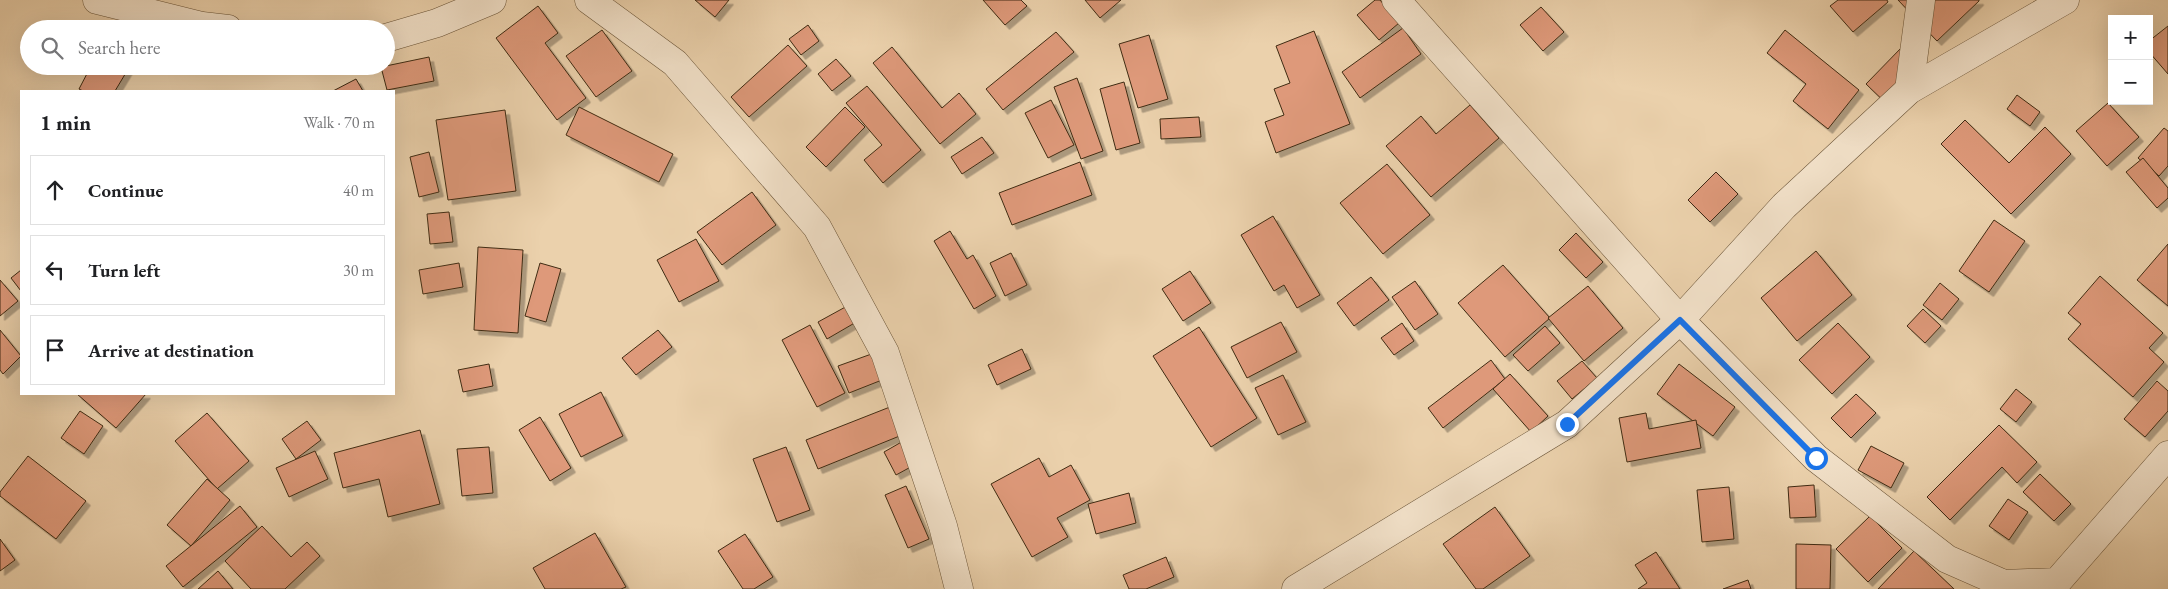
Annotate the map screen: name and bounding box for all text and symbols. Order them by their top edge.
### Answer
map controls [2108,15,2153,105]
button: + [2108,15,2153,60]
search box [20,20,395,75]
icon: search [38,34,66,62]
text: Search here [78,35,160,60]
button: − [2108,60,2153,105]
text: 1 min [40,109,91,136]
text: Walk · 70 m [304,112,375,133]
icon: ahead [41,176,69,204]
text: Continue [88,178,163,203]
text: 40 m [343,180,374,201]
icon: left [41,256,69,284]
text: Turn left [88,258,160,283]
text: 30 m [343,260,374,281]
icon: arrive [41,336,69,364]
text: Arrive at destination [88,338,254,363]
route end [1556,413,1579,436]
route start [1805,447,1828,470]

